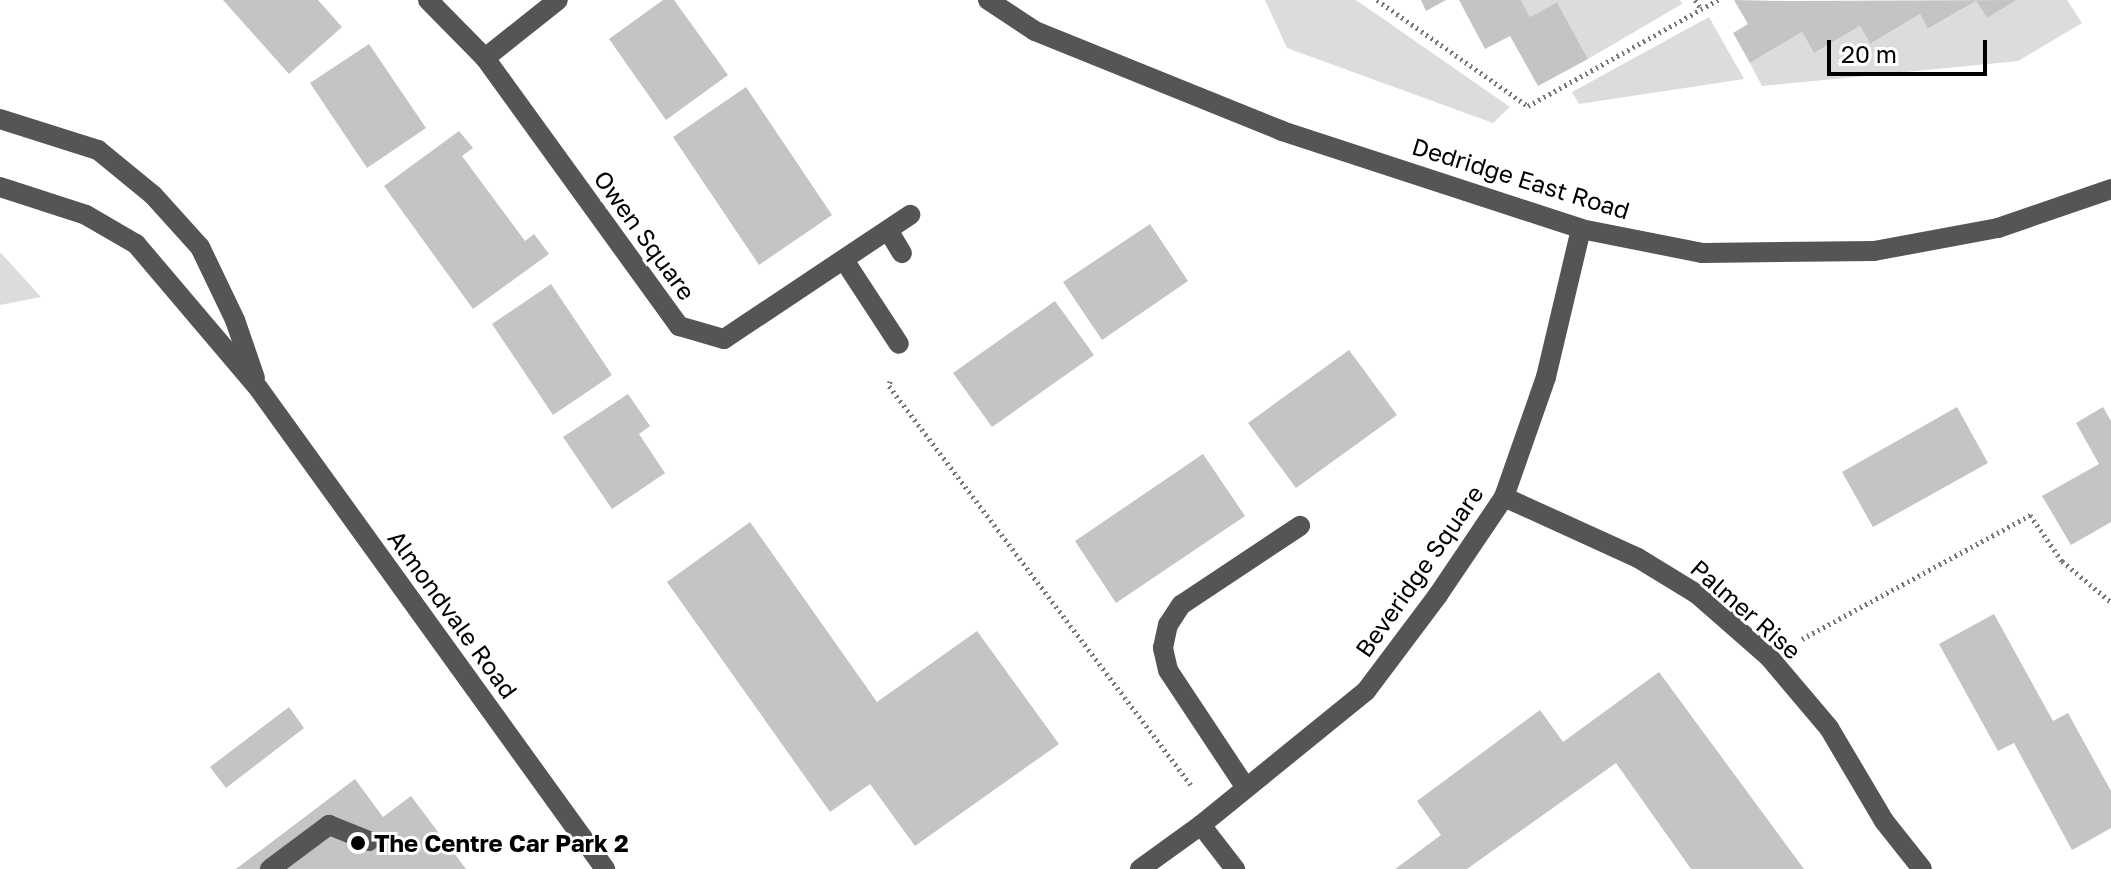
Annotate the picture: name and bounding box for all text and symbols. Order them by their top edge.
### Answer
scale bar [1831,24,1991,74]
text: 20 m [1841,39,1897,68]
street label: Dedridge East Road [1409,131,1633,225]
street label: Owen Square [588,165,702,305]
street label: Beveridge Square [1349,480,1489,662]
street label: Almondvale Road [382,524,524,704]
street label: Palmer Rise [1685,553,1807,665]
place label: The Centre Car Park 2 [374,829,629,857]
marker: The Centre Car Park 2 [349,834,367,852]

